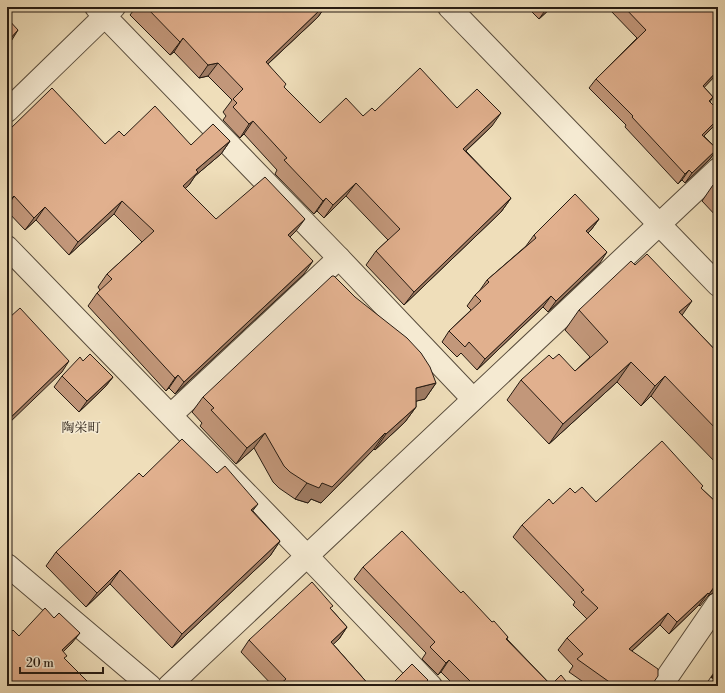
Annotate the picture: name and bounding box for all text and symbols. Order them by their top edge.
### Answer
district label: 陶栄町 [61,420,101,436]
scale bar [20,649,103,675]
text: 20 m [26,656,54,671]

